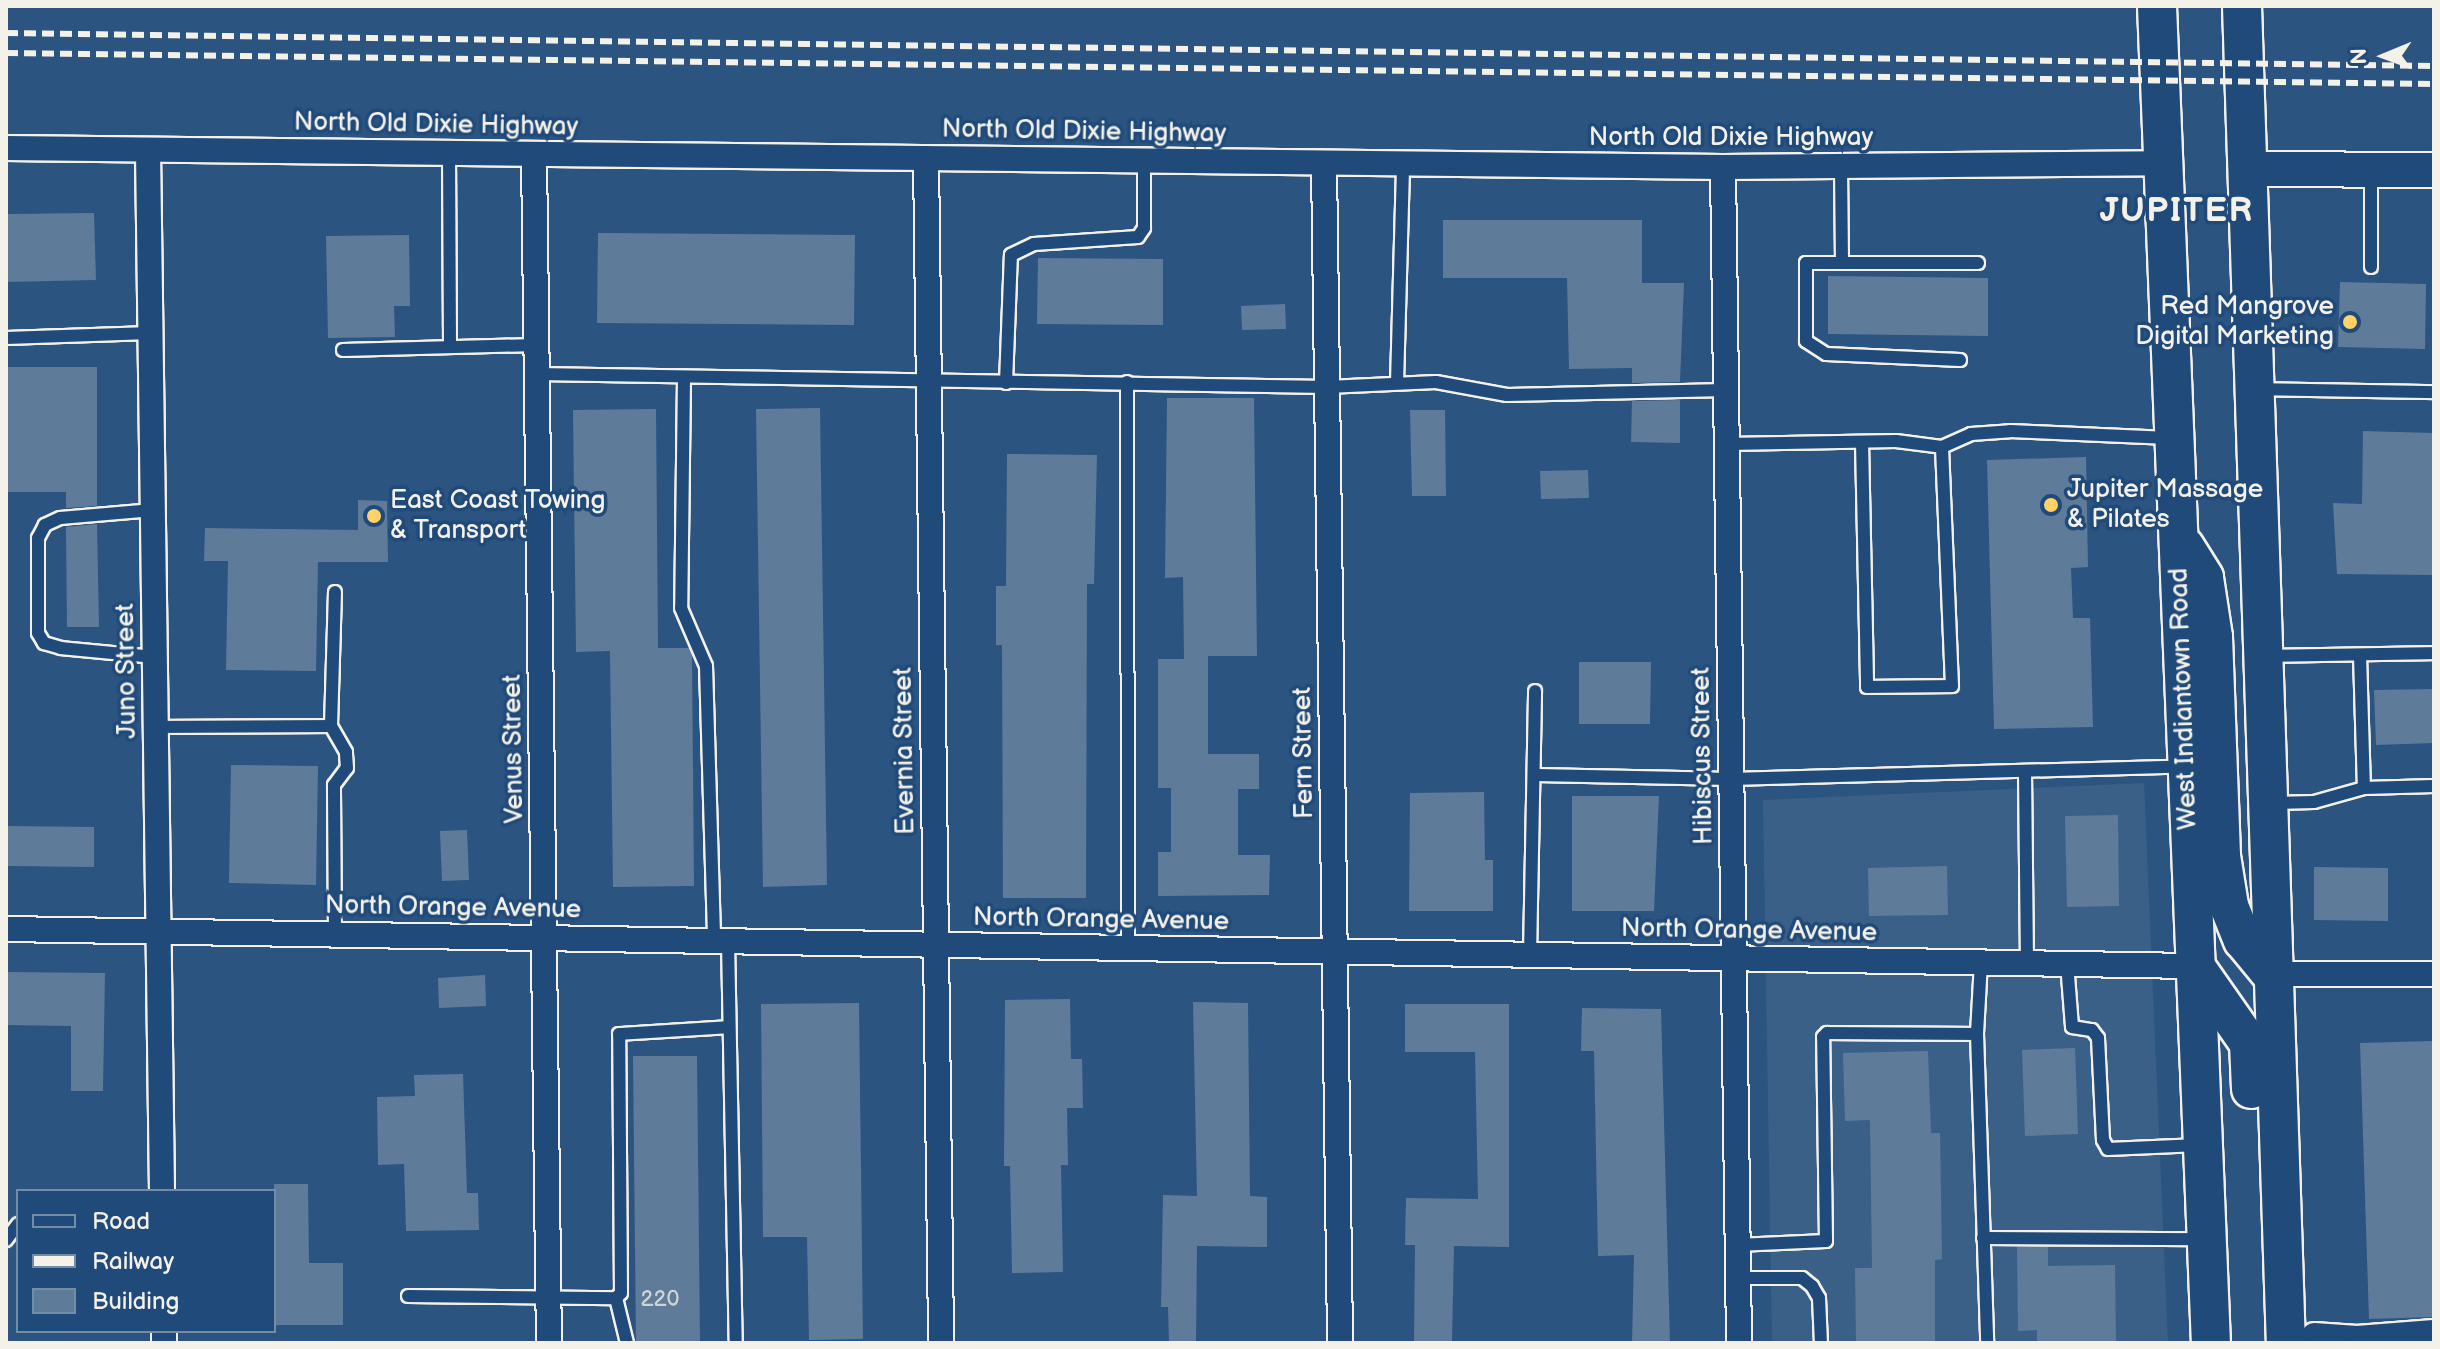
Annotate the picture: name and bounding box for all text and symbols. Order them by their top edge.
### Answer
north arrow [2344,16,2424,96]
text: N [2346,48,2373,65]
street label: North Old Dixie Highway [294,107,578,143]
street label: North Old Dixie Highway [942,114,1226,150]
street label: North Old Dixie Highway [1589,122,1873,154]
district label: JUPITER [2100,191,2254,231]
place label: Red Mangrove Digital Marketing [2135,291,2334,352]
marker: Red Mangrove Digital Marketing [2341,313,2359,331]
place label: Jupiter Massage & Pilates [2067,474,2263,536]
place label: East Coast Towing & Transport [390,485,606,546]
marker: Jupiter Massage & Pilates [2042,496,2060,514]
marker: East Coast Towing & Transport [365,507,383,525]
street label: West Indiantown Road [2164,567,2204,831]
street label: Juno Street [110,603,144,739]
street label: Evernia Street [888,667,922,835]
street label: Hibiscus Street [1686,667,1720,845]
street label: Venus Street [497,674,531,824]
street label: Fern Street [1287,686,1321,820]
street label: North Orange Avenue [325,890,581,926]
street label: North Orange Avenue [973,902,1229,938]
street label: North Orange Avenue [1621,913,1877,949]
legend [16,1189,276,1333]
text: Road [92,1207,150,1236]
text: Railway [92,1247,174,1276]
text: Building [92,1287,179,1316]
house number: 220 [641,1287,679,1313]

